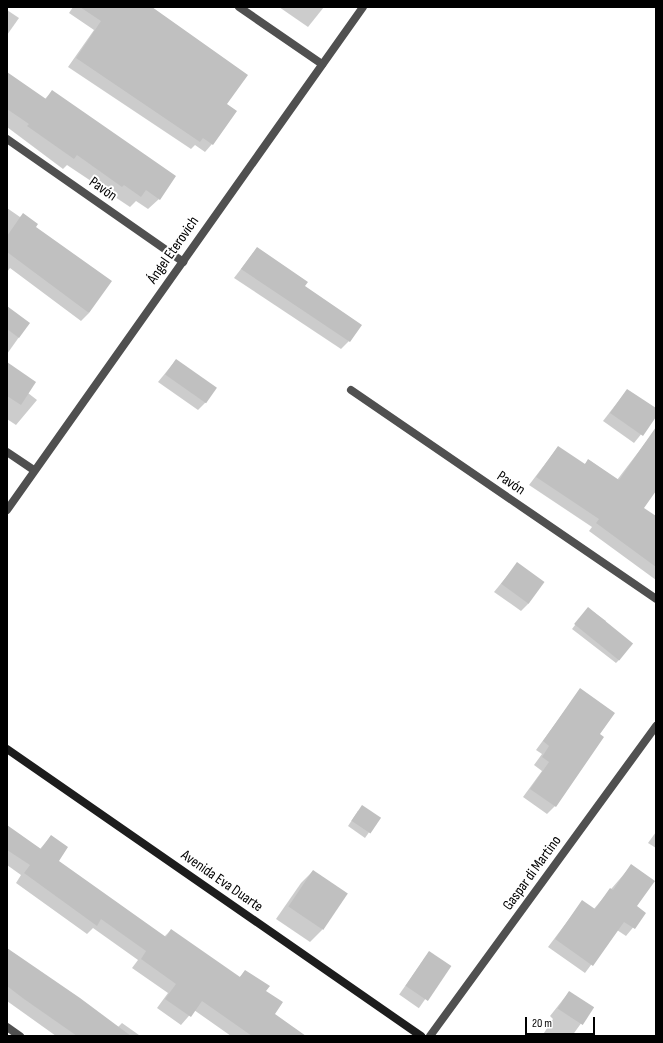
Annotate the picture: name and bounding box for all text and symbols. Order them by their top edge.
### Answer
street label: Pavón [85,173,121,205]
street label: Ángel Eterovich [143,213,203,287]
street label: Pavón [493,467,529,499]
street label: Gaspar di Martino [499,832,565,914]
street label: Avenida Eva Duarte [178,846,266,916]
scale bar [527,1009,597,1035]
text: 20 m [532,1016,552,1031]

